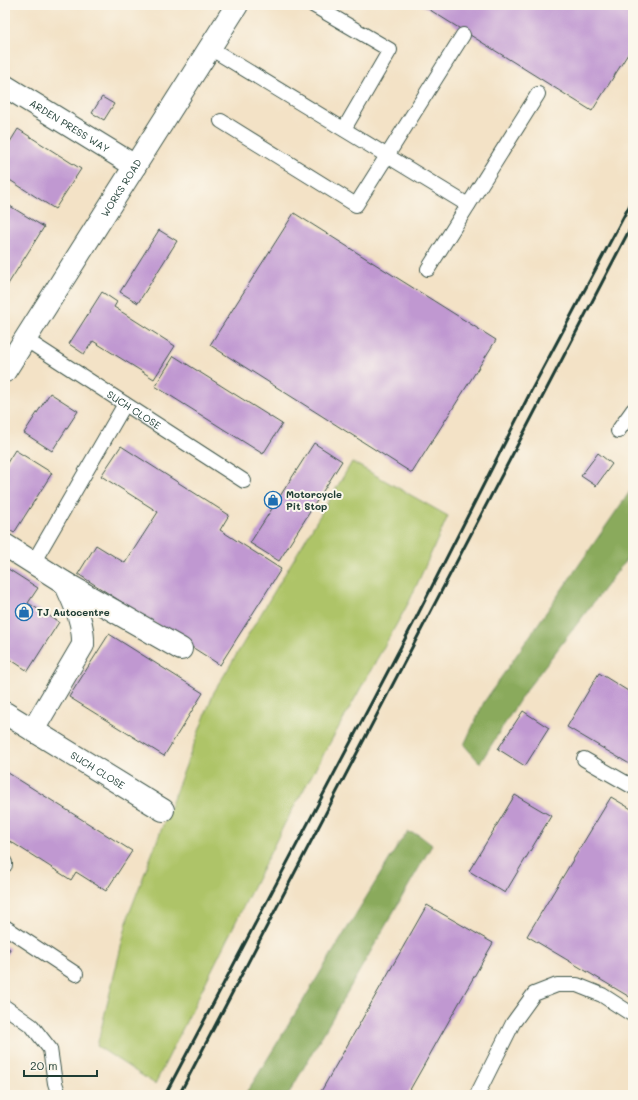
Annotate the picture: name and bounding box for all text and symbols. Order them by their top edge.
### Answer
street label: ARDEN PRESS WAY [27,96,112,156]
street label: WORKS ROAD [98,156,145,219]
street label: SUCH CLOSE [104,387,164,432]
place label: Motorcycle Pit Stop [286,487,342,513]
shop icon: Motorcycle Pit Stop [263,490,283,510]
shop icon: TJ Autocentre [14,602,34,622]
place label: TJ Autocentre [37,605,110,619]
street label: SUCH CLOSE [68,748,128,792]
scale bar [24,1052,97,1078]
text: 20 m [30,1057,58,1073]

